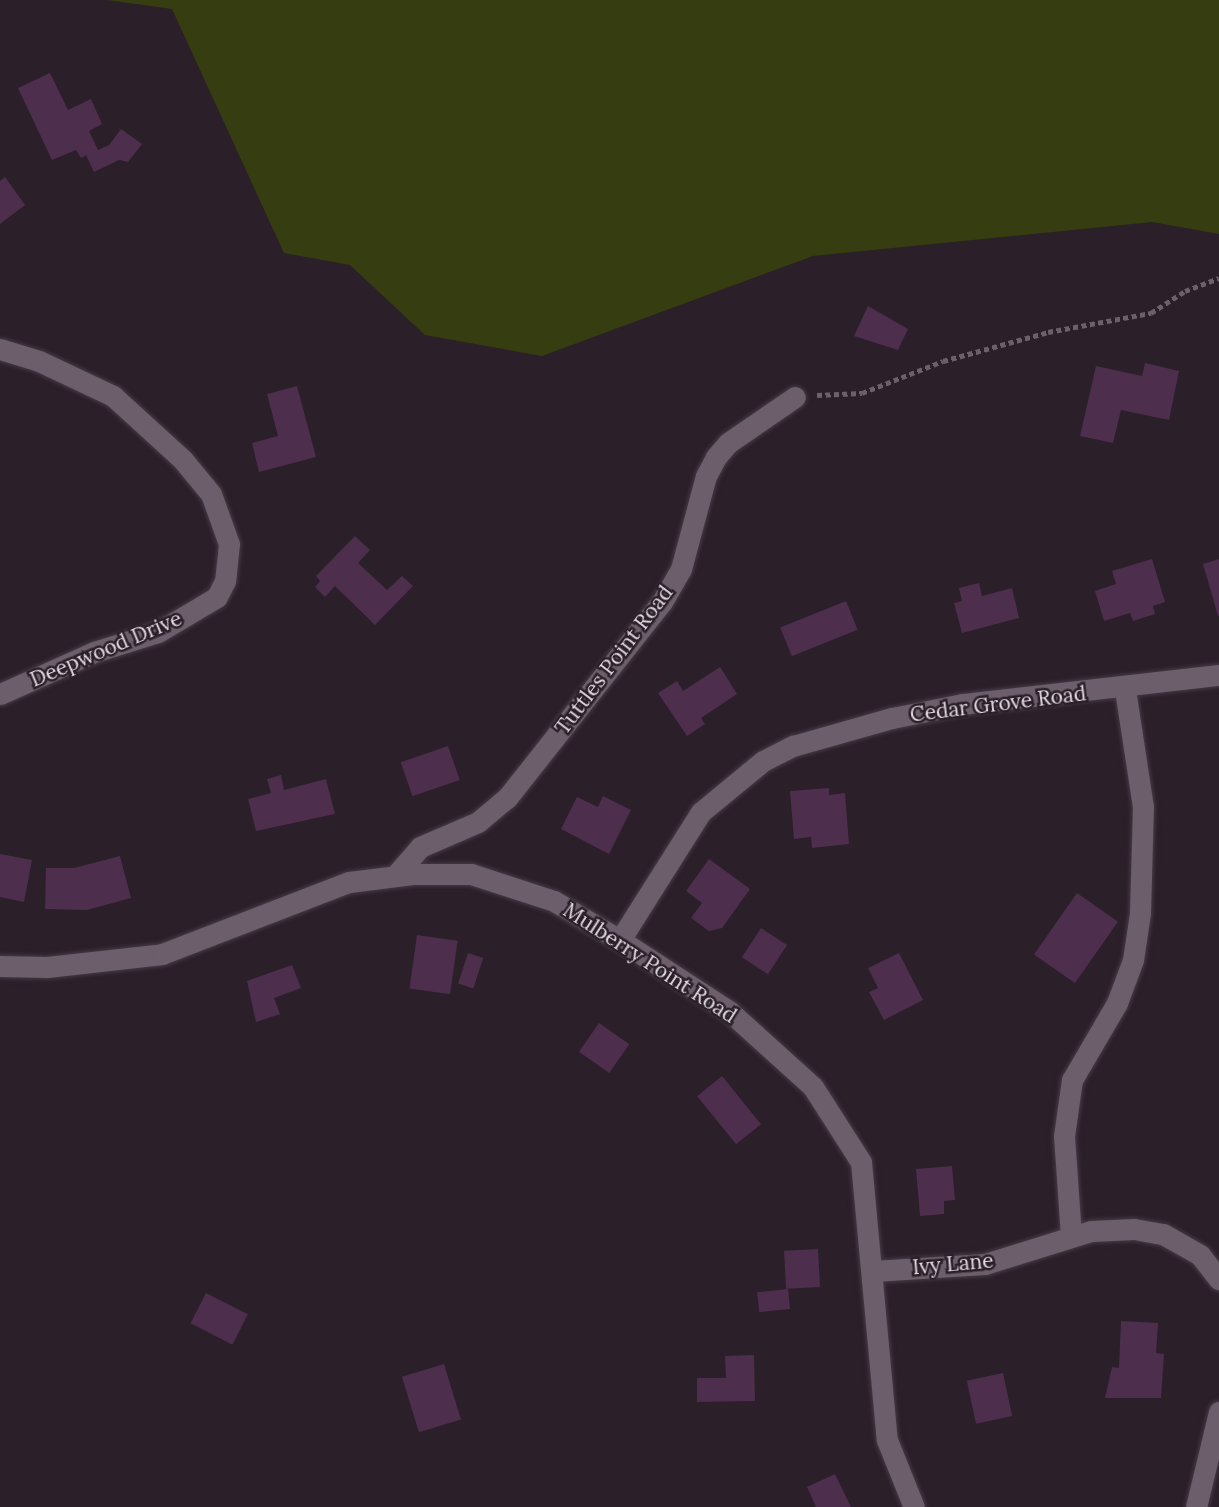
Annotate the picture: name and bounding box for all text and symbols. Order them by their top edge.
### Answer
street label: Tuttles Point Road [550,581,678,739]
street label: Deepwood Drive [26,606,186,692]
street label: Cedar Grove Road [909,681,1087,727]
street label: Mulberry Point Road [558,897,742,1029]
street label: Ivy Lane [911,1248,995,1280]

